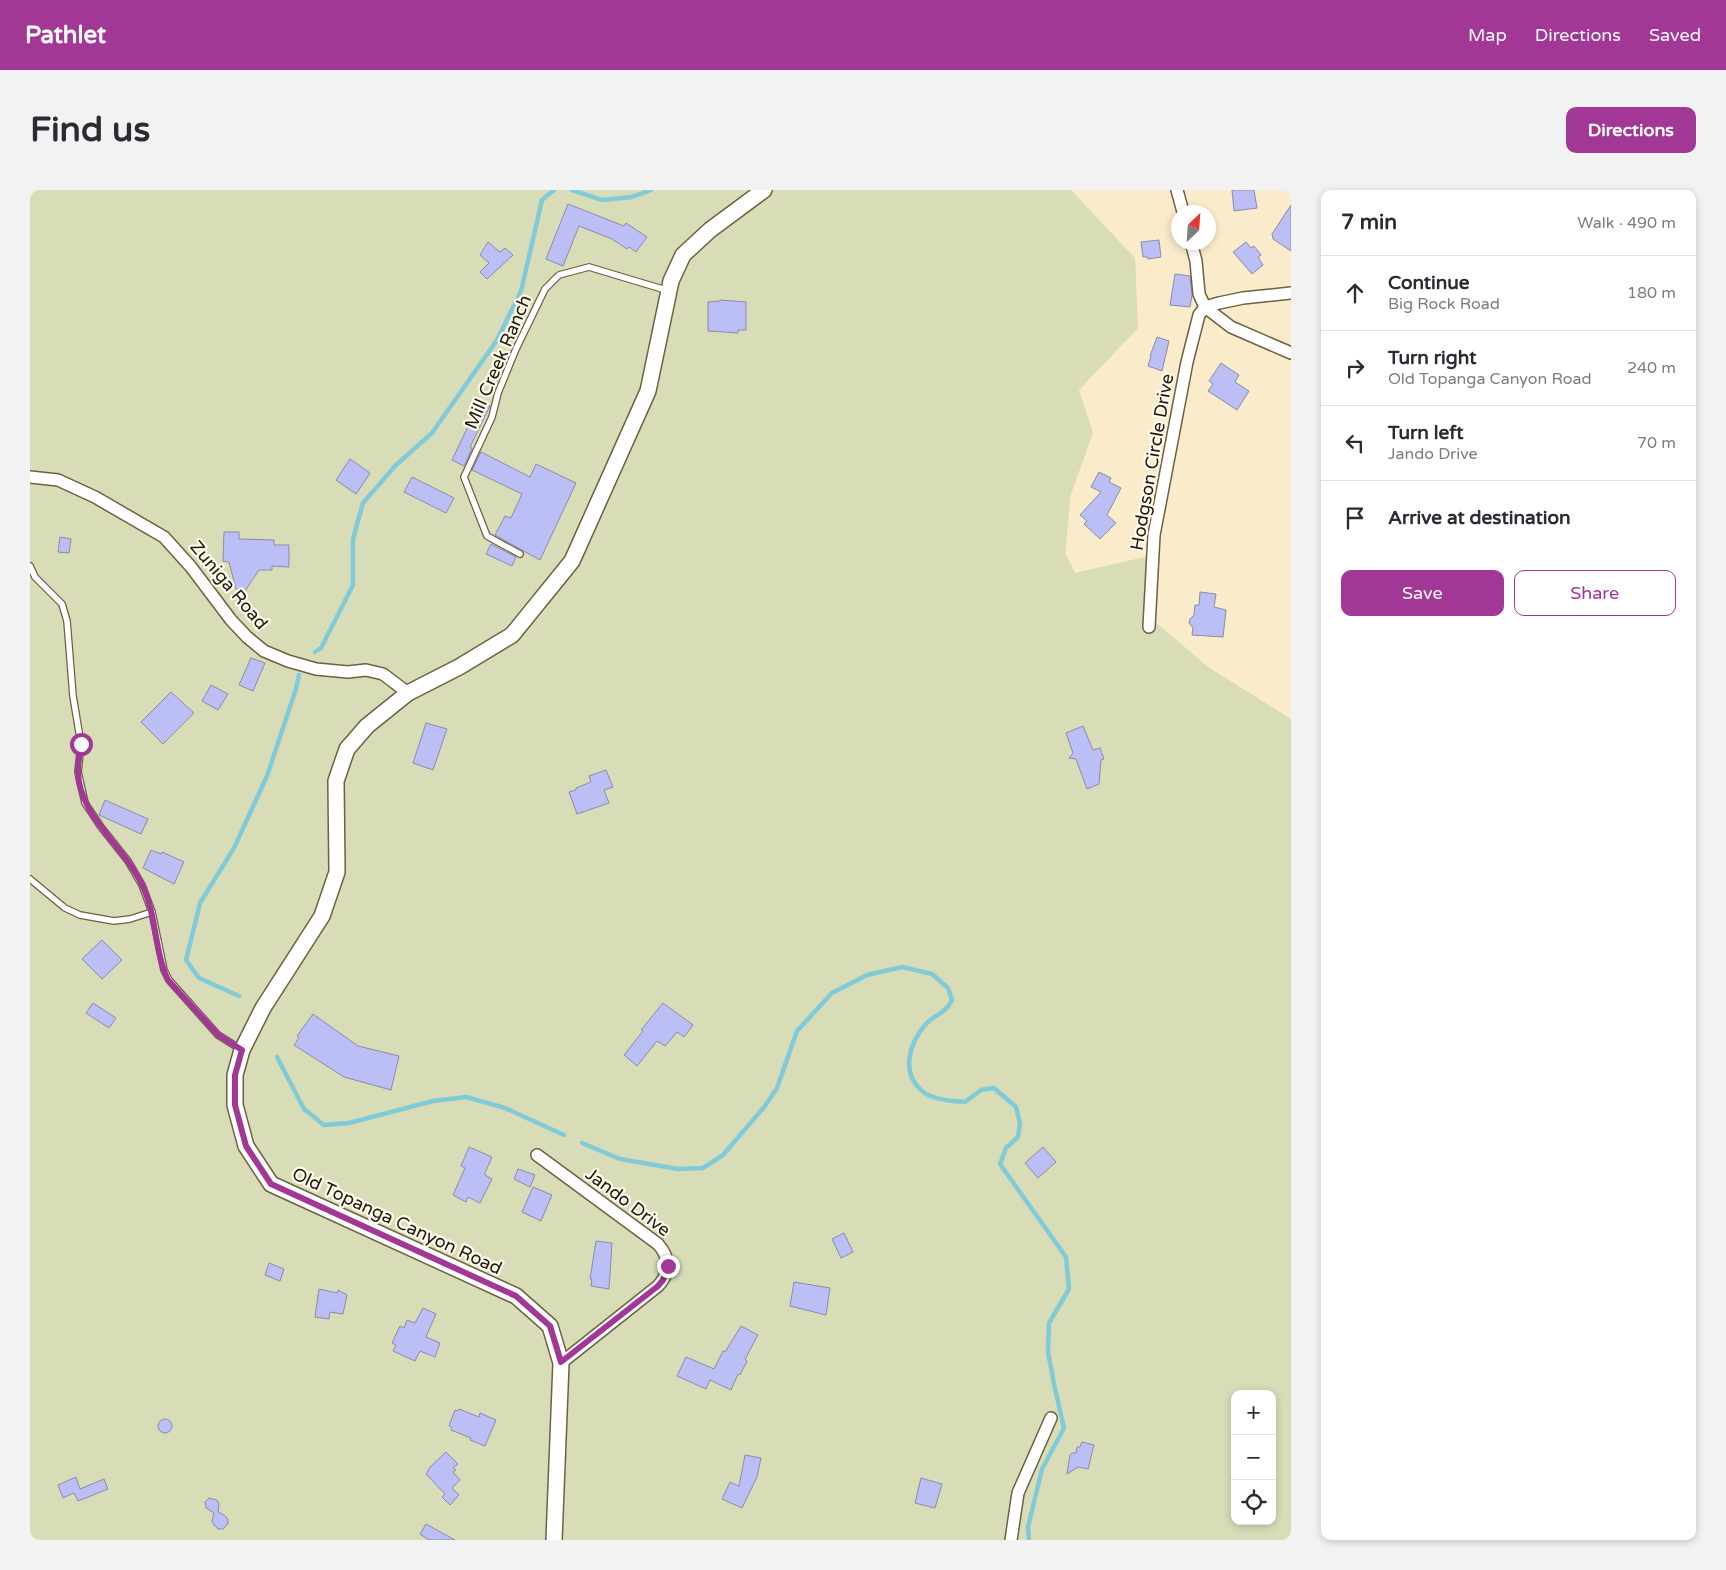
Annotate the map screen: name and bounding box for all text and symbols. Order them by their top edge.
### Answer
text: Pathlet [25,21,106,50]
text: Map [1468,24,1507,46]
text: Directions [1535,24,1621,46]
text: Saved [1649,24,1701,46]
button: Directions [1566,107,1696,153]
text: Find us [30,109,150,151]
north arrow [1171,205,1216,250]
text: 7 min [1341,210,1397,235]
text: Walk · 490 m [1577,213,1676,233]
text: Continue [1388,272,1470,294]
icon: ahead [1341,279,1369,307]
text: 180 m [1627,283,1676,303]
street label: Mill Creek Ranch [460,292,536,432]
text: Big Rock Road [1388,294,1500,314]
text: Turn right [1388,347,1476,369]
icon: right [1341,354,1369,382]
text: 240 m [1627,358,1676,378]
text: Old Topanga Canyon Road [1388,369,1592,389]
street label: Hodgson Circle Drive [1126,372,1178,552]
text: Turn left [1388,422,1464,444]
icon: left [1341,429,1369,457]
text: 70 m [1637,433,1676,453]
text: Jando Drive [1388,444,1478,464]
icon: arrive [1341,504,1369,532]
text: Arrive at destination [1388,507,1571,529]
street label: Zuniga Road [185,536,273,634]
button: Save [1341,570,1504,616]
button: Share [1514,570,1676,616]
route start [70,733,93,756]
street label: Old Topanga Canyon Road [289,1163,505,1279]
street label: Jando Drive [581,1163,675,1241]
route end [657,1255,680,1278]
map controls [1231,1390,1276,1525]
button: + [1231,1390,1276,1435]
button: − [1231,1435,1276,1480]
button: locate [1231,1480,1276,1525]

